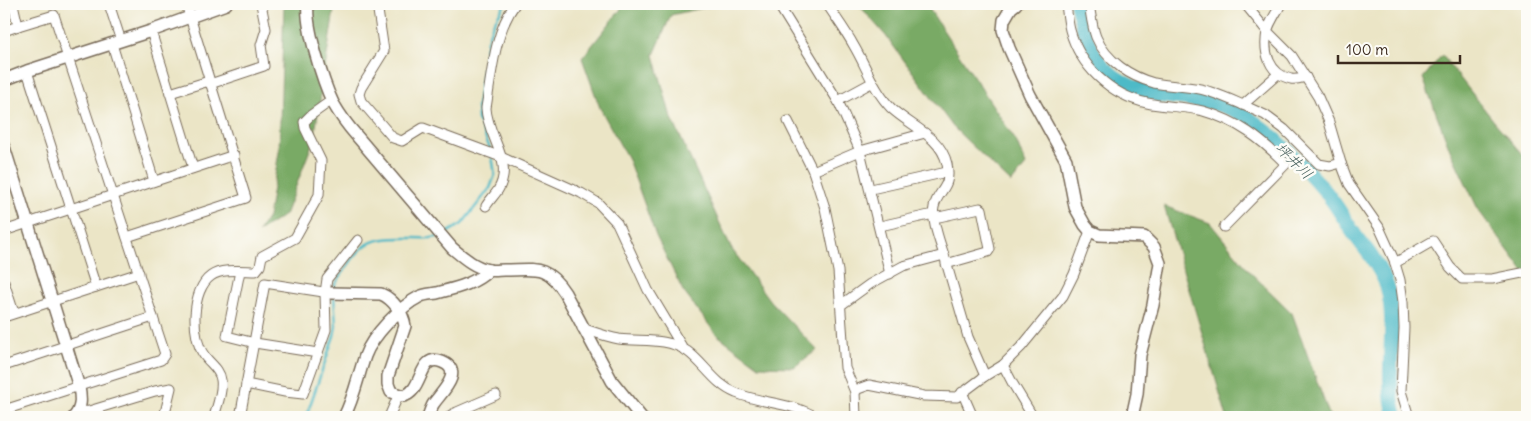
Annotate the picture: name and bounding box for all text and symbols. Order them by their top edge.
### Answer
scale bar [1338,32,1461,64]
text: 100 m [1346,40,1388,59]
water label: 坪井川 [1272,138,1317,183]

